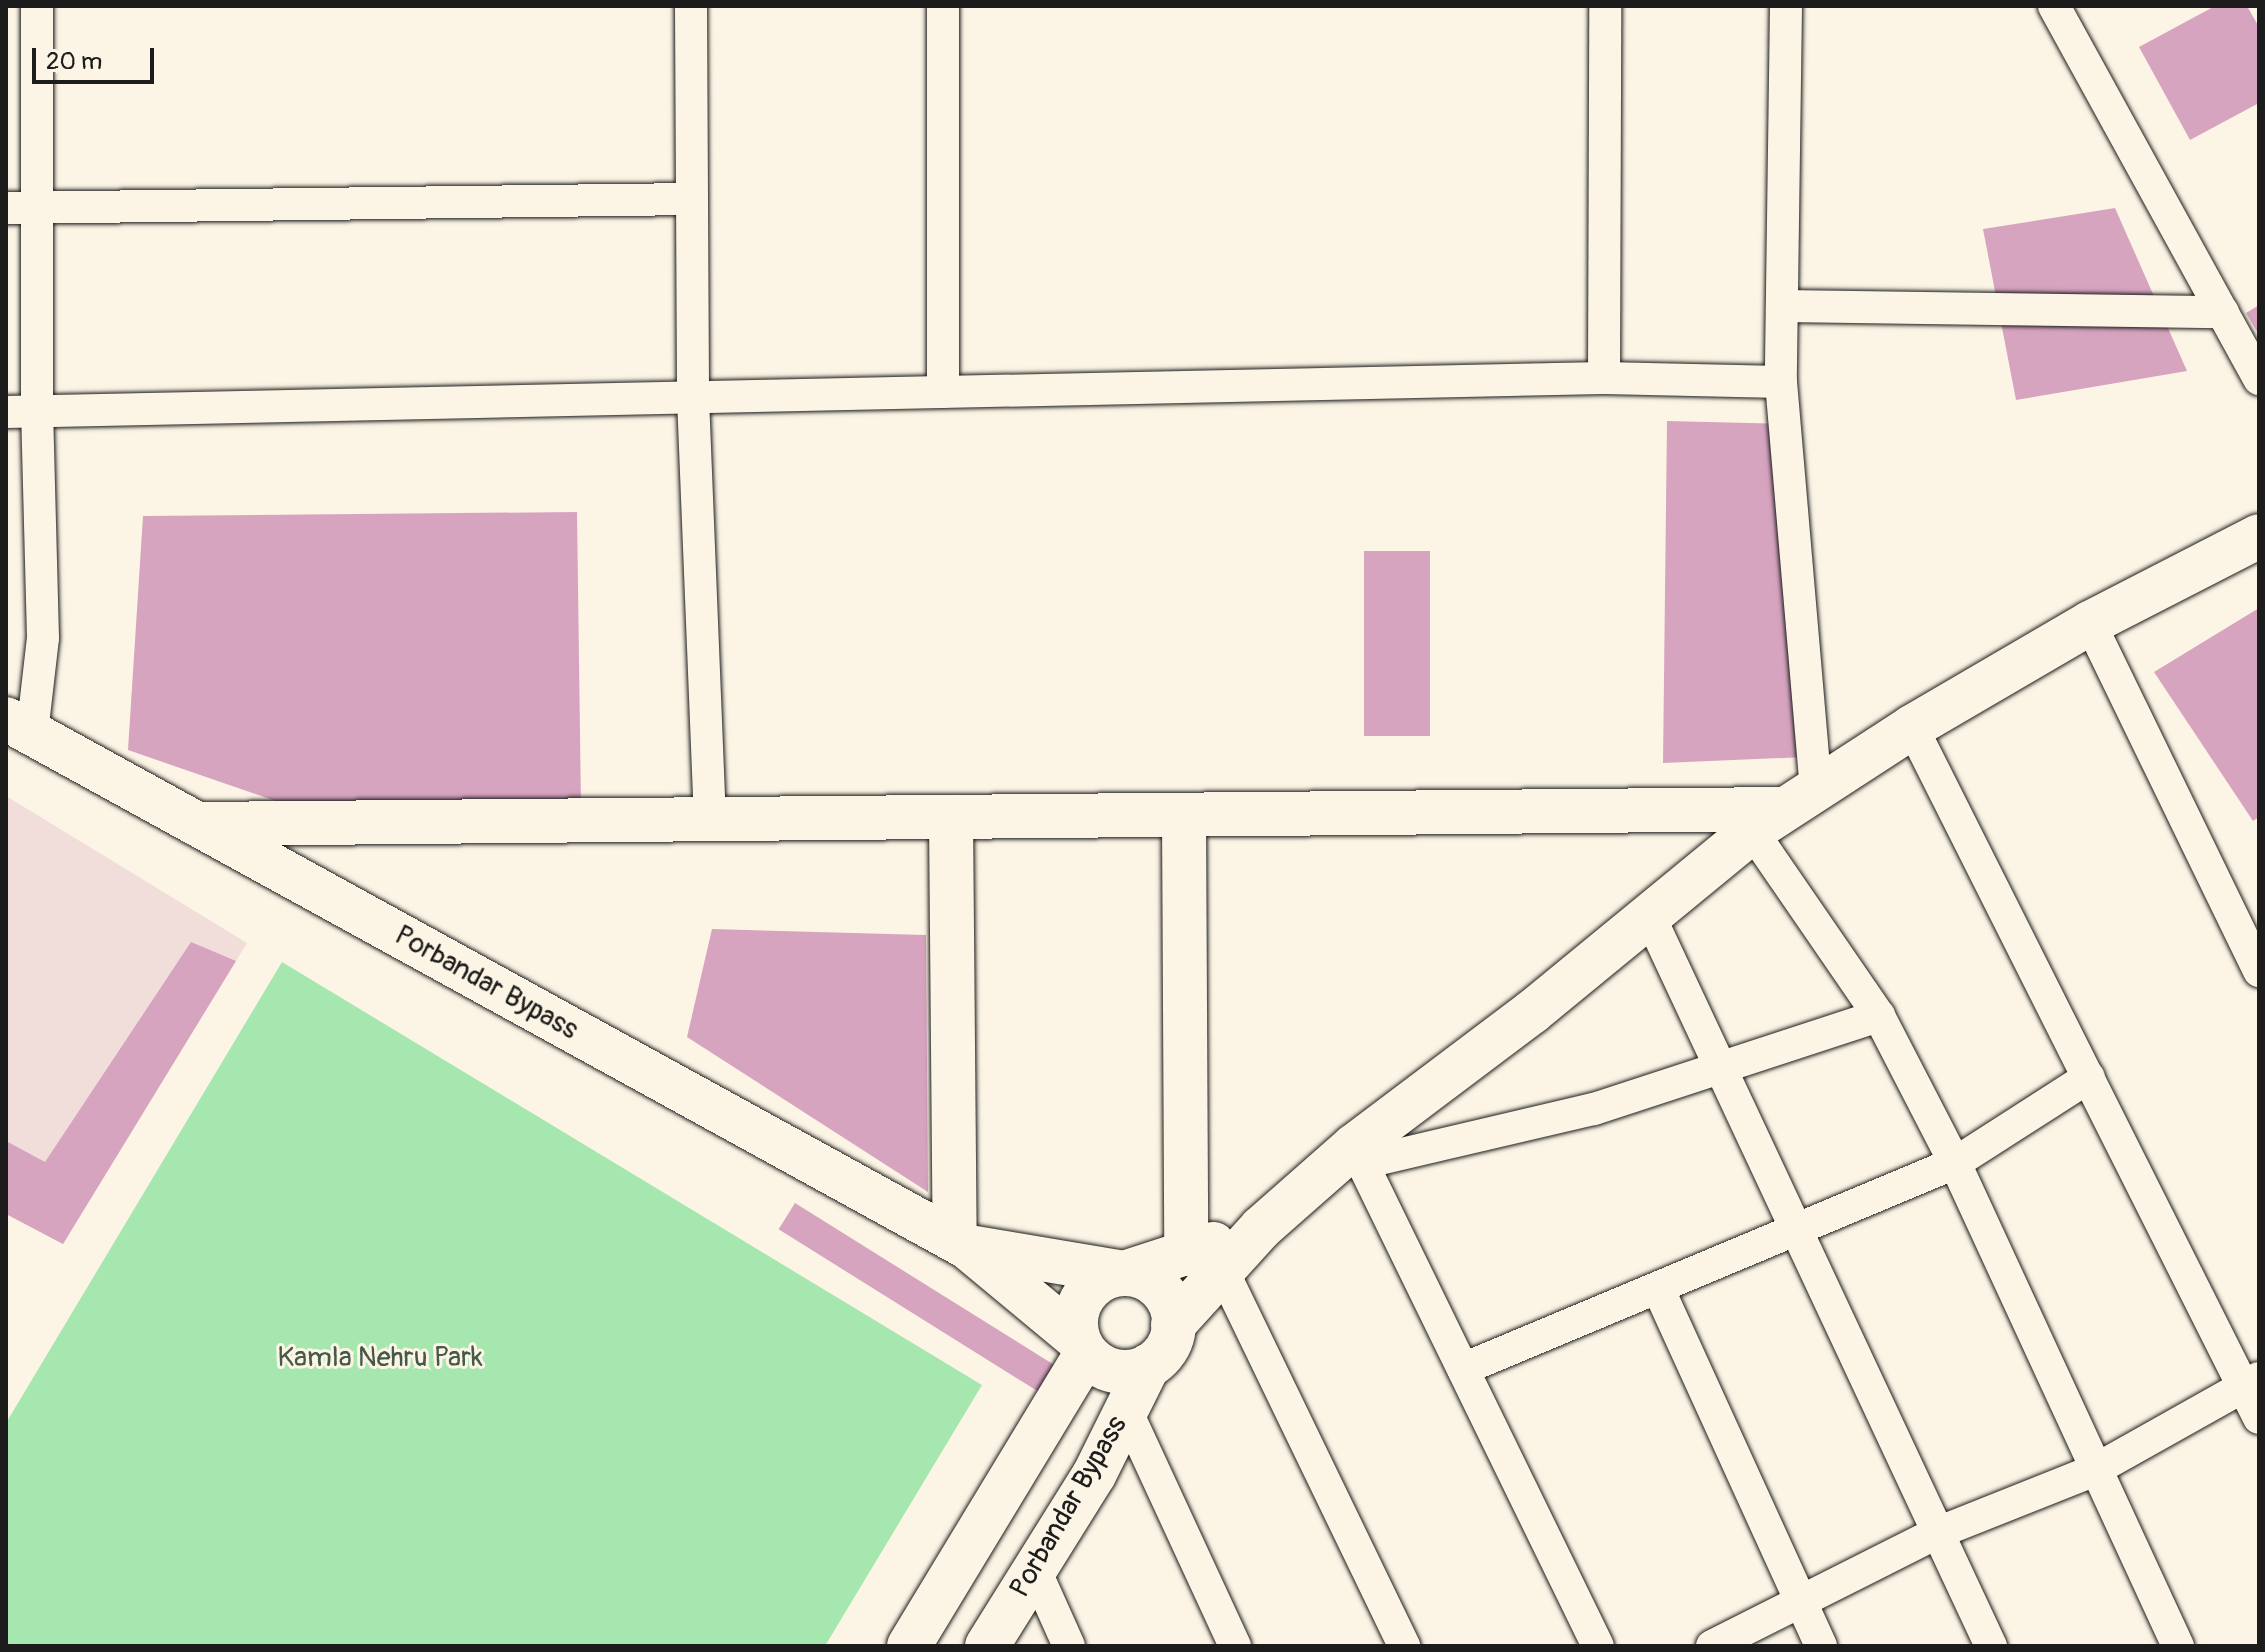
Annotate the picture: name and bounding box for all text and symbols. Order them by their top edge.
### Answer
scale bar [36,32,158,82]
text: 20 m [46,47,102,76]
street label: Porbandar Bypass [389,919,583,1047]
park label: Kamla Nehru Park [277,1341,483,1375]
street label: Porbandar Bypass [1003,1410,1135,1604]

